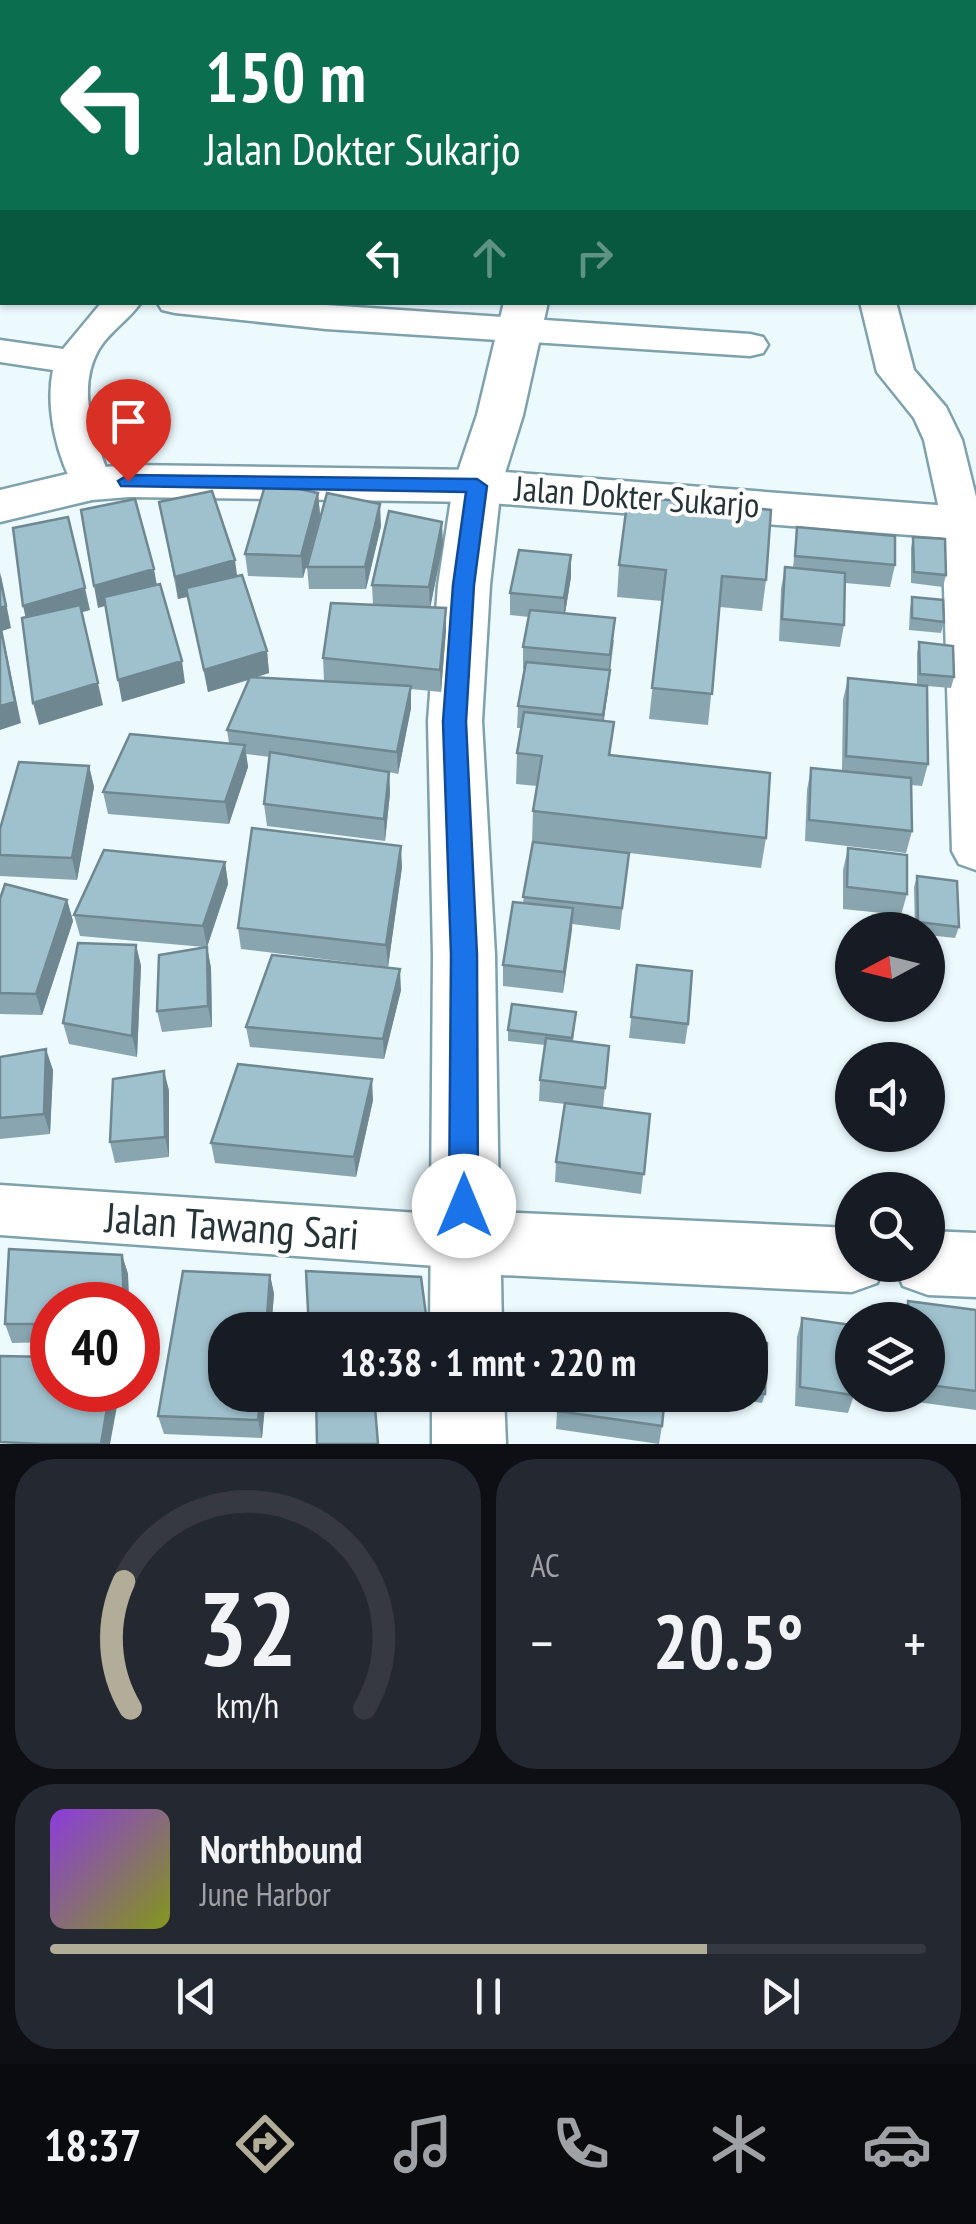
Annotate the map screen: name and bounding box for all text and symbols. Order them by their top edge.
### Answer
text: 150 m [205,31,366,121]
icon: left [40,40,170,170]
text: Jalan Dokter Sukarjo [205,119,520,177]
icon: left [357,230,412,285]
icon: ahead [462,230,517,285]
icon: right [567,230,622,285]
pin [86,379,171,482]
icon: arrive [101,394,156,449]
street label: Jalan Dokter Sukarjo [512,464,761,528]
north arrow [835,912,945,1022]
map controls [835,912,945,1412]
button: sound [835,1042,945,1152]
position arrow [412,1154,516,1258]
button: search [835,1172,945,1282]
street label: Jalan Tawang Sari [101,1189,361,1262]
speed limit sign: 40 [30,1282,160,1412]
button: layers [835,1302,945,1412]
text: 18:38 · 1 mnt · 220 m [340,1337,636,1386]
text: AC [531,1544,560,1586]
text: 32 [198,1560,297,1695]
text: 20.5° [653,1593,804,1690]
text: − [531,1607,553,1678]
text: + [903,1607,926,1678]
text: km/h [216,1682,279,1728]
text: Northbound [200,1824,362,1873]
text: June Harbor [200,1873,331,1915]
icon: previous [169,1969,224,2024]
icon: pause [461,1969,516,2024]
icon: next [753,1969,808,2024]
icon: directions [230,2109,300,2179]
icon: music [388,2109,458,2179]
icon: phone [546,2109,616,2179]
icon: climate [704,2109,774,2179]
icon: car [862,2109,932,2179]
text: 18:37 [44,2115,141,2173]

